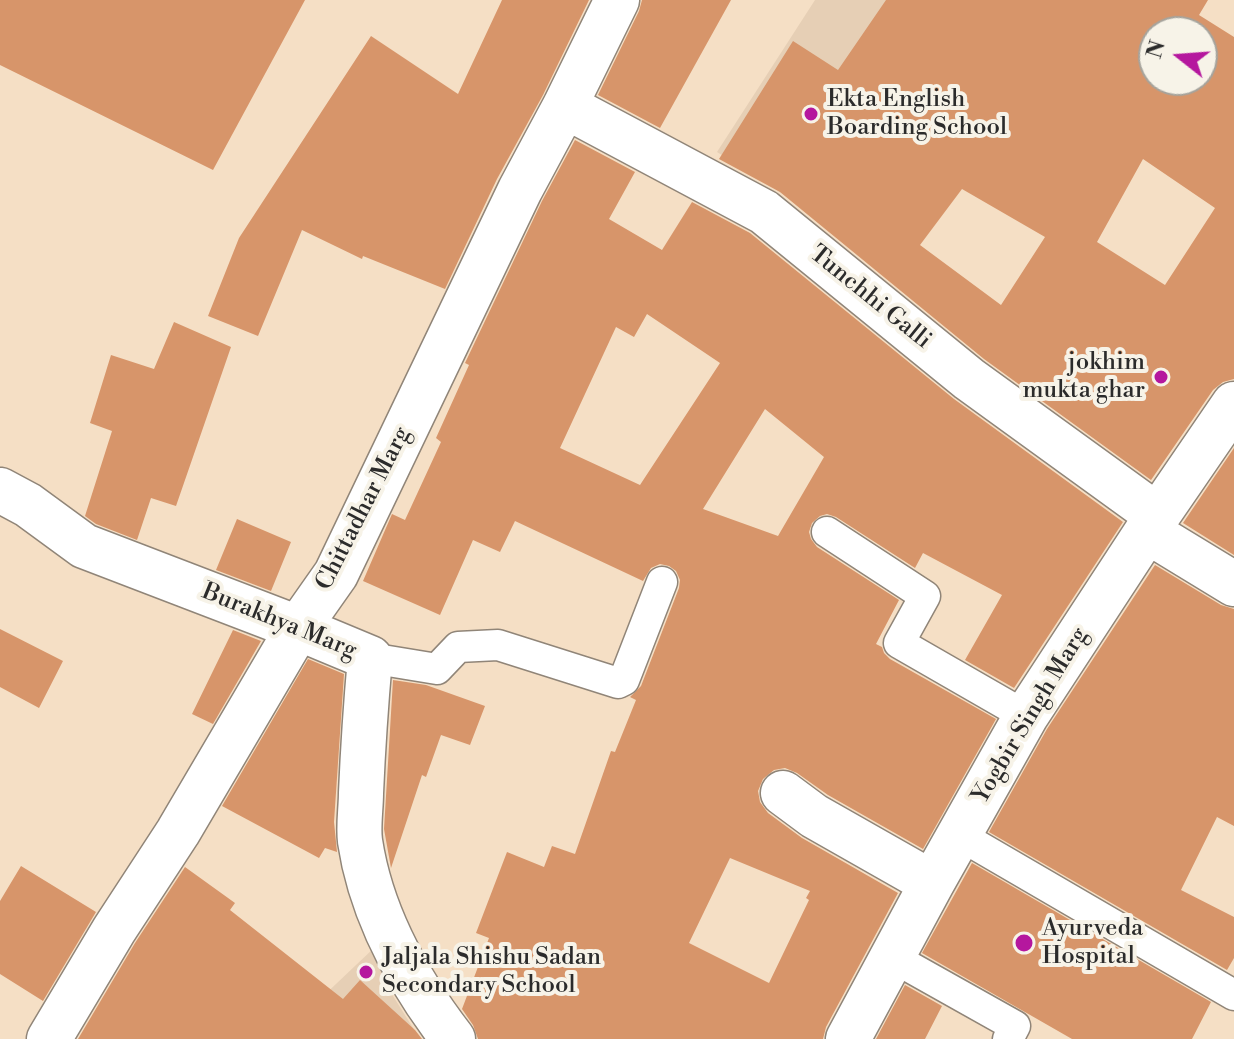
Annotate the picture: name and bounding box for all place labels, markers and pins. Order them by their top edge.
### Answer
place label: Ekta English Boarding School [827,86,1007,142]
marker: Ekta English Boarding School [802,105,820,123]
place label: jokhim mukta ghar [1023,349,1145,405]
marker: jokhim mukta ghar [1152,368,1170,386]
place label: Ayurveda Hospital [1042,915,1143,971]
marker: Ayurveda Hospital [1013,932,1035,954]
place label: Jaljala Shishu Sadan Secondary School [382,944,601,1000]
marker: Jaljala Shishu Sadan Secondary School [357,963,375,981]

